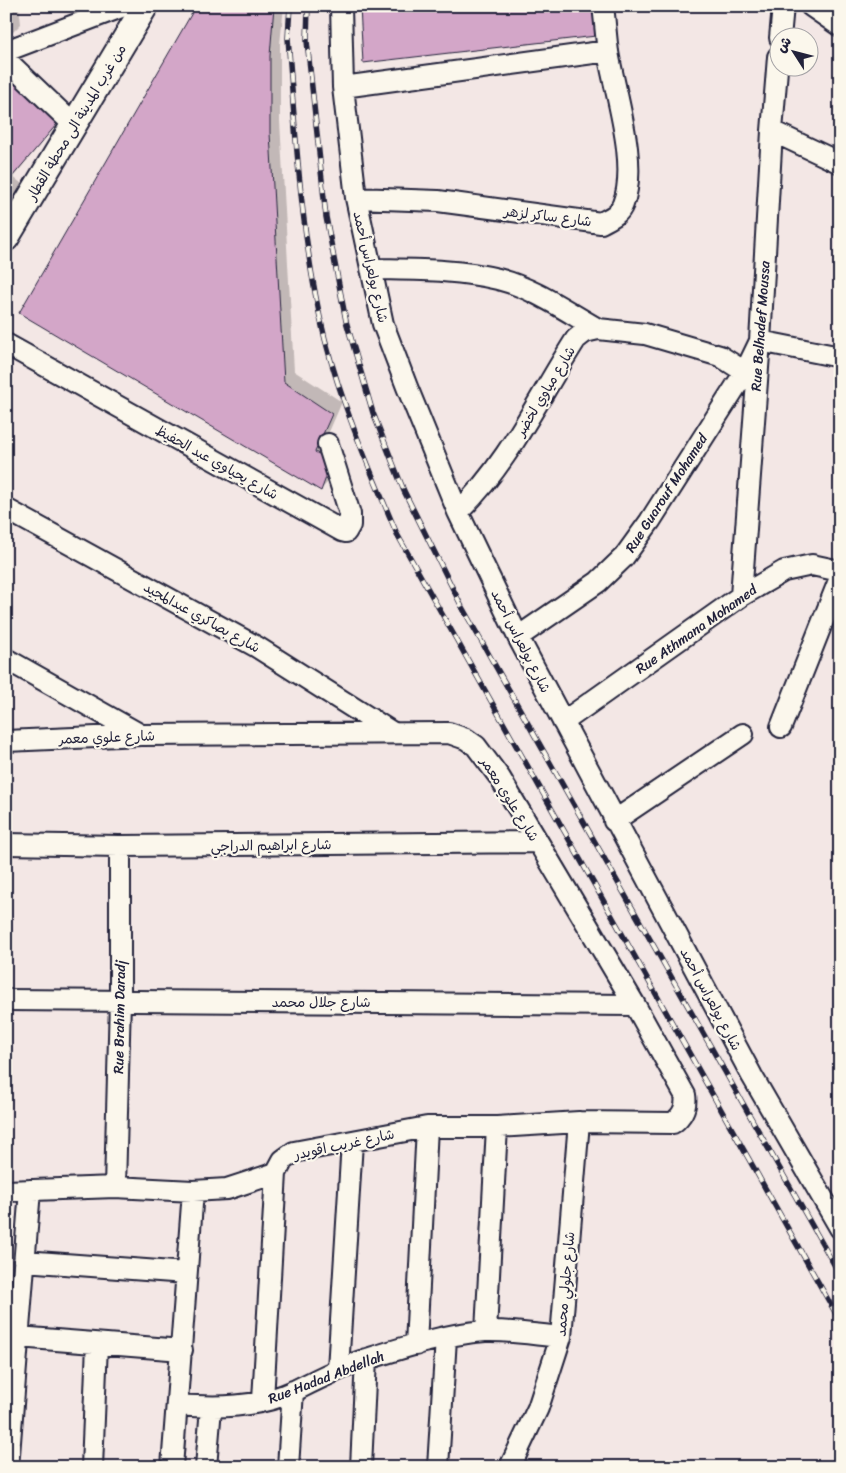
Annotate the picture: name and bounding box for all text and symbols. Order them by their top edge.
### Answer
north arrow [768,28,818,78]
text: ش [769,31,799,58]
street label: من غرب المدينة الى محطة القطار [19,39,133,206]
street label: شارع ساكر لزهر [502,199,593,234]
street label: شارع بولعراس أحمد [346,209,396,325]
street label: Rue Belhadef Moussa [743,259,778,392]
street label: شارع مياوي لخضر [508,341,582,442]
street label: شارع يحياوي عبد الحفيظ [150,418,283,507]
street label: Rue Guarouf Mohamed [618,427,715,558]
street label: شارع بصاكري عبدالمجيد [139,575,265,660]
street label: Rue Athmana Mohamed [630,577,764,681]
street label: شارع بولعراس أحمد [484,585,558,698]
street label: شارع علوي معمر [58,723,155,752]
street label: شارع علوي معمر [473,751,546,847]
street label: شارع ابراهيم الدراجي [210,832,332,859]
street label: شارع بولعراس أحمد [673,943,748,1055]
street label: Rue Brahim Daradj [106,959,133,1074]
street label: شارع جلال محمد [272,990,371,1015]
street label: شارع غريب اقويدر [291,1122,397,1168]
street label: شارع جلولي محمد [548,1231,583,1338]
street label: Rue Hadad Abdellah [264,1344,388,1411]

